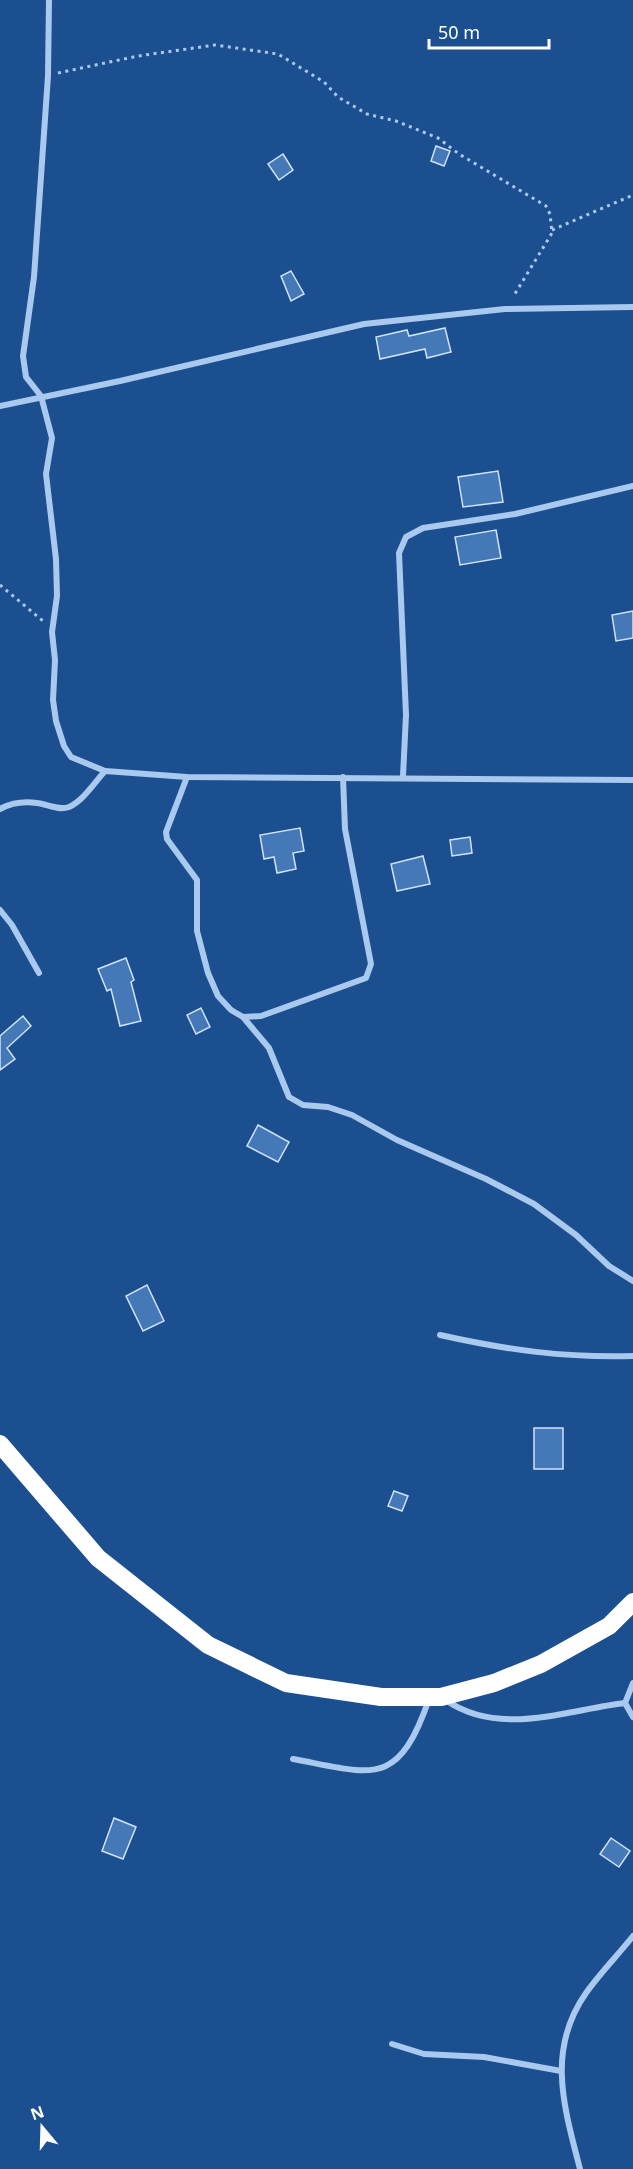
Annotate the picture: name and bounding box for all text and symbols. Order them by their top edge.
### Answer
scale bar [429,12,549,50]
text: 50 m [438,20,480,44]
north arrow [12,2097,72,2157]
text: N [27,2100,47,2125]

